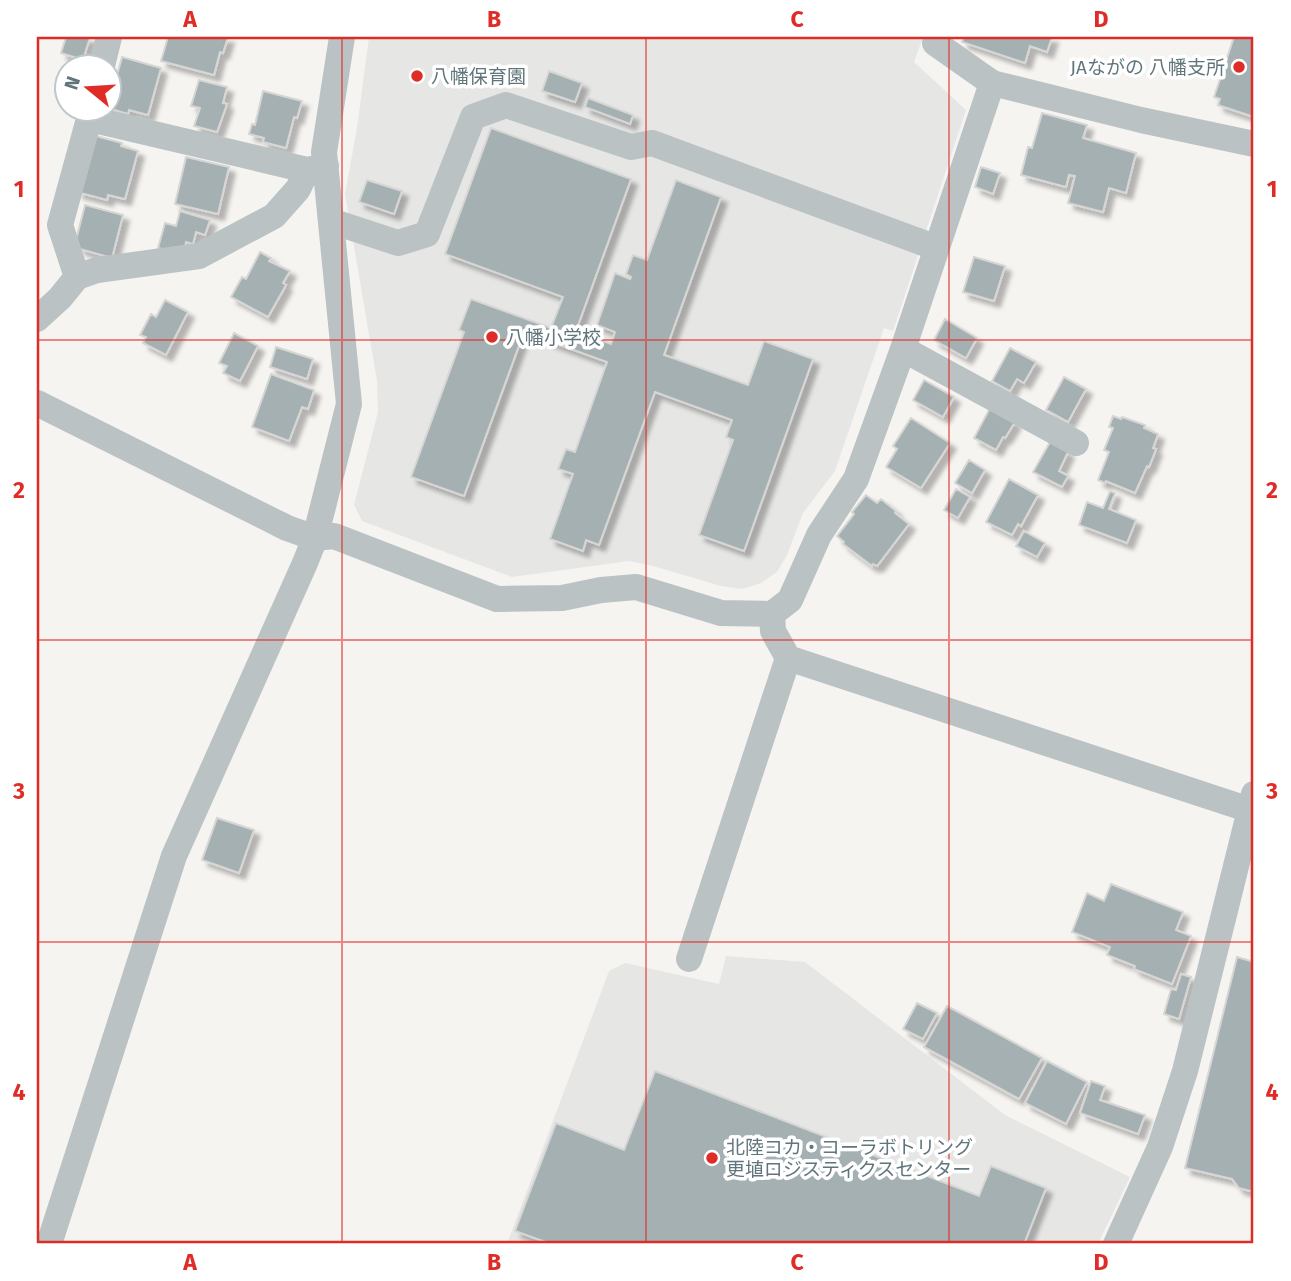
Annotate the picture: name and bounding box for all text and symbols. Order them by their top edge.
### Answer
text: A [182,5,197,33]
text: B [487,5,501,33]
text: C [790,5,804,33]
text: D [1094,5,1109,33]
north arrow [52,52,122,122]
place label: JAながの 八幡支所 [1070,56,1225,79]
marker: JAながの 八幡支所 [1231,59,1247,75]
place label: 八幡保育園 [431,65,526,88]
marker: 八幡保育園 [409,68,425,84]
text: N [59,73,85,92]
text: 1 [14,175,24,203]
text: 1 [1267,175,1277,203]
place label: 八幡小学校 [506,326,601,349]
marker: 八幡小学校 [484,329,500,345]
text: 2 [13,476,25,504]
text: 2 [1266,476,1278,504]
text: 3 [12,777,25,805]
text: 3 [1265,777,1278,805]
text: 4 [13,1078,26,1106]
text: 4 [1266,1078,1279,1106]
place label: 北陸コカ・コーラボトリング 更埴ロジスティクスセンター [726,1136,973,1181]
marker: 北陸コカ・コーラボトリング 更埴ロジスティクスセンター [704,1150,720,1166]
text: A [182,1248,197,1276]
text: B [487,1248,501,1276]
text: C [790,1248,804,1276]
text: D [1094,1248,1109,1276]

